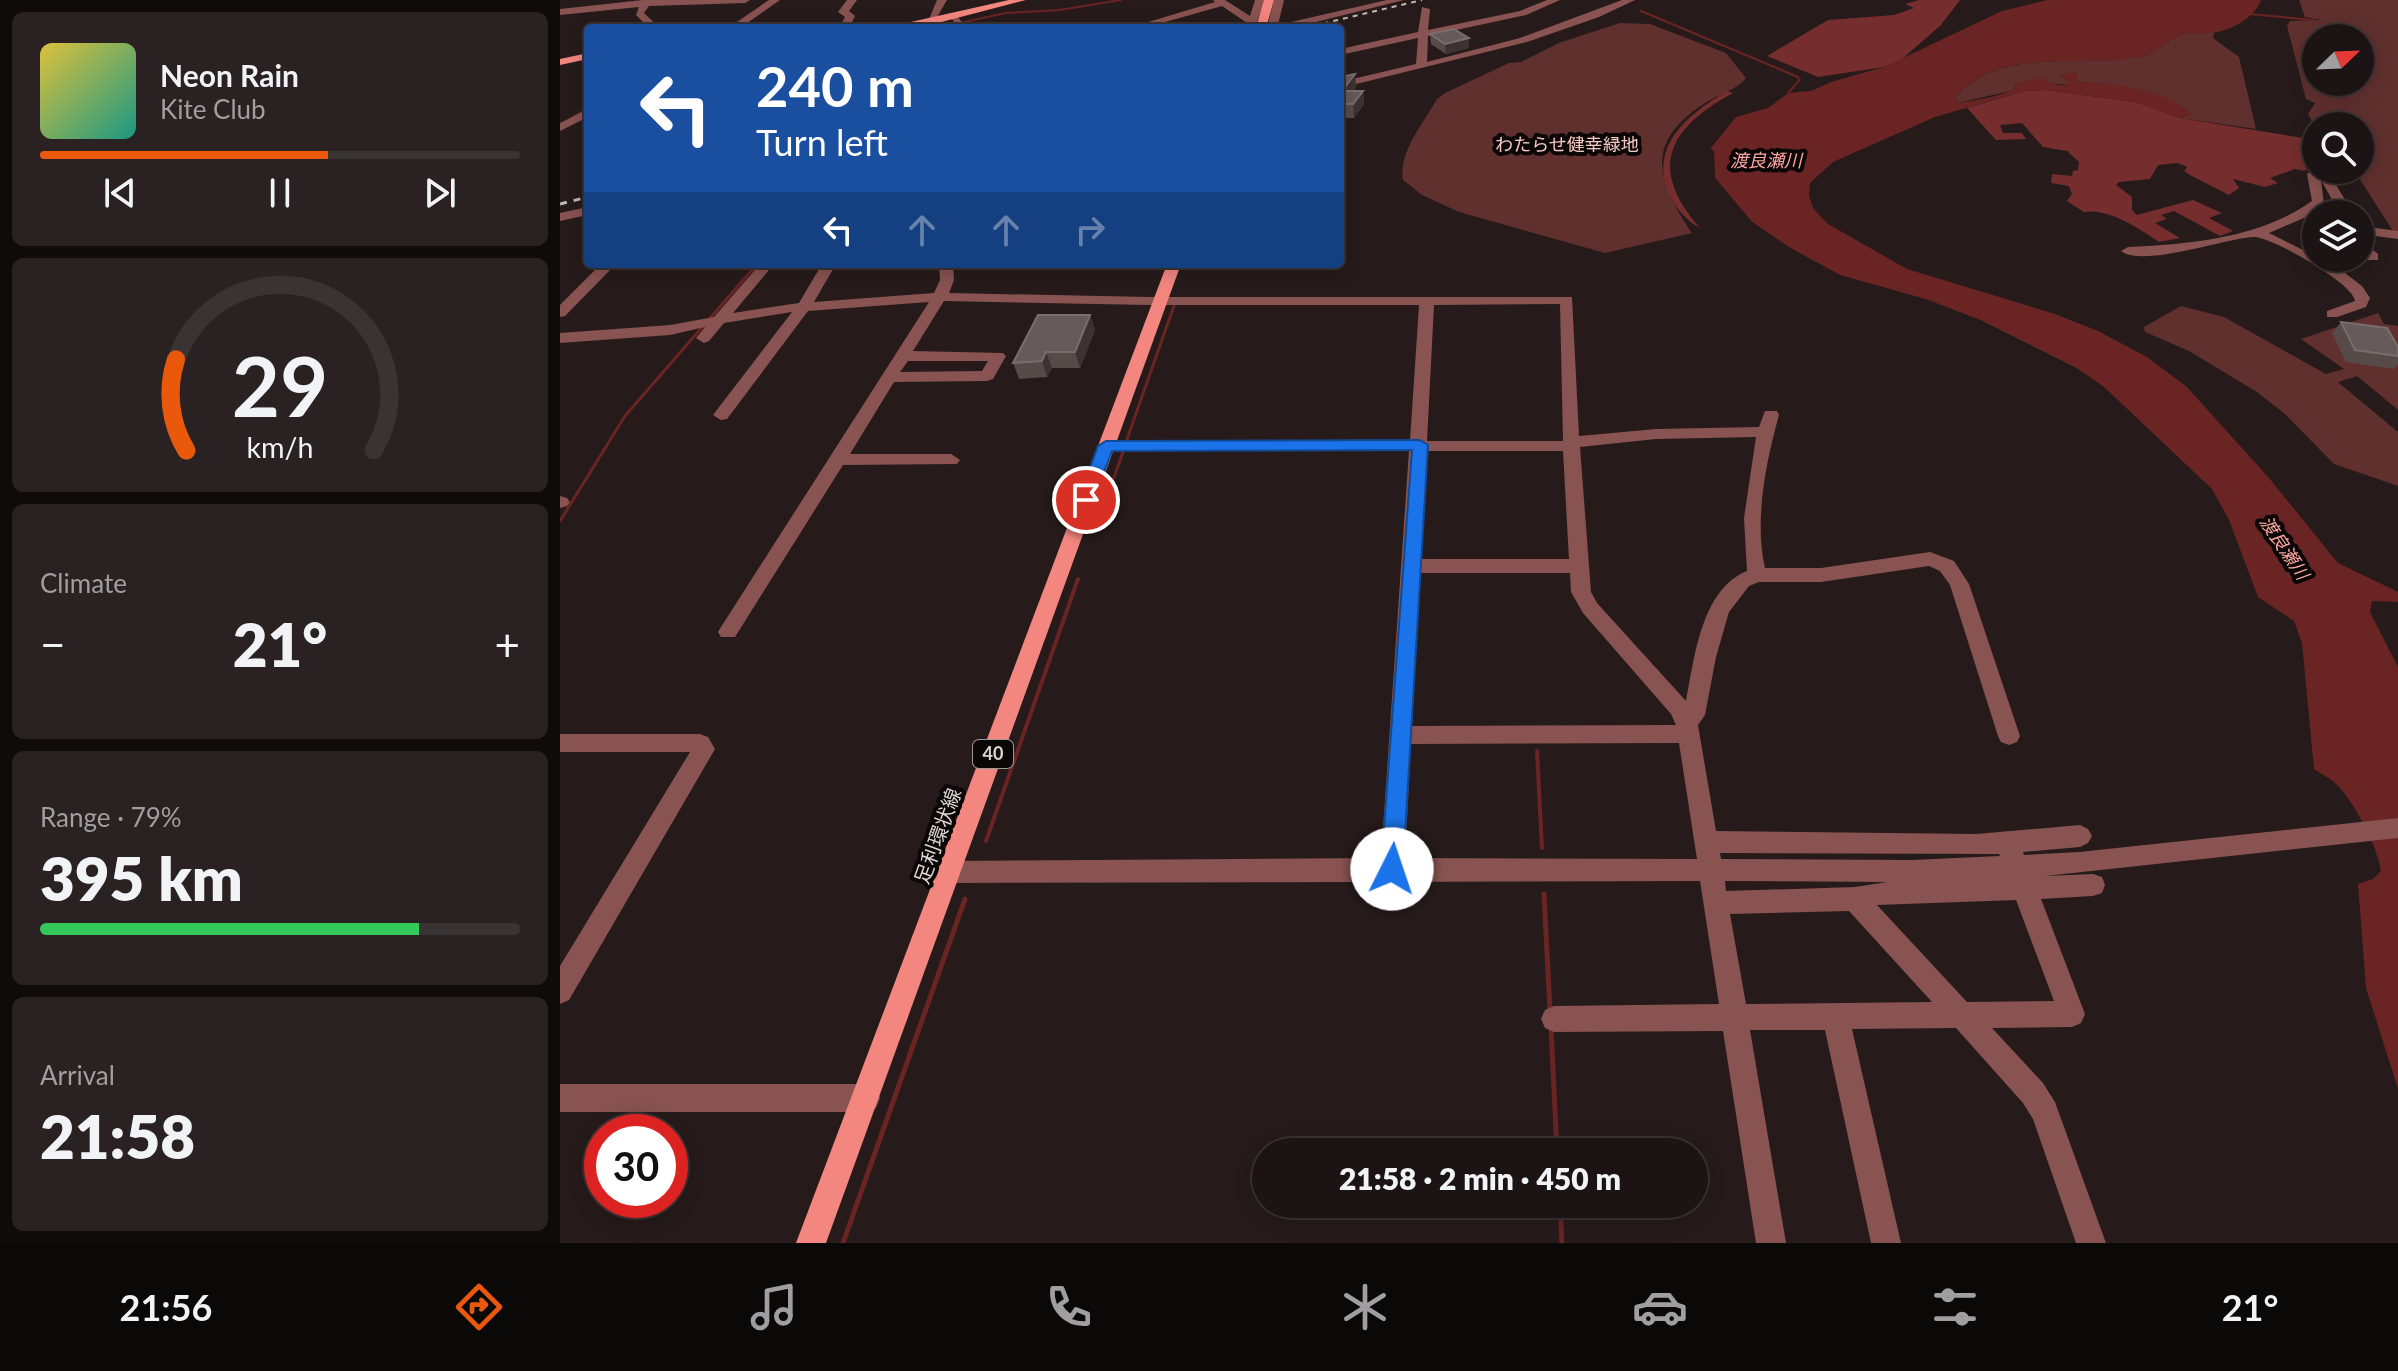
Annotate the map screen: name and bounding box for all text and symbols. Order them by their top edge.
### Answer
north arrow [2302,24,2374,96]
map controls [2302,24,2374,272]
text: 240 m [756,52,914,119]
icon: left [624,56,728,160]
text: Neon Rain [160,57,299,93]
text: Kite Club [160,93,266,125]
button: search [2302,112,2374,184]
text: Turn left [756,120,888,164]
park label: わたらせ健幸緑地 [1495,133,1639,155]
water label: 渡良瀬川 [1730,149,1804,171]
icon: previous [98,171,142,215]
icon: pause [258,171,302,215]
icon: next [418,171,462,215]
button: layers [2302,200,2374,272]
icon: left [816,208,860,252]
icon: ahead [900,208,944,252]
icon: ahead [984,208,1028,252]
icon: right [1068,208,1112,252]
text: 29 [232,335,328,435]
text: km/h [247,430,313,464]
pin [1052,466,1120,534]
icon: arrive [1064,478,1108,522]
water label: 渡良瀬川 [2256,511,2315,585]
text: Climate [40,567,127,599]
text: 21° [233,608,327,680]
text: − [40,618,66,670]
text: + [494,618,520,670]
road number: 40 [973,740,1013,768]
street label: 足利環状線 [909,785,965,887]
text: Range · 79% [40,801,182,833]
position arrow [1350,827,1434,911]
text: 395 km [40,842,243,914]
text: Arrival [40,1059,115,1091]
text: 21:58 [40,1100,195,1172]
speed limit sign: 30 [584,1114,688,1218]
text: 21:58 · 2 min · 450 m [1339,1160,1621,1196]
icon: directions [451,1279,507,1335]
icon: music [746,1279,802,1335]
icon: phone [1041,1279,1097,1335]
icon: climate [1337,1279,1393,1335]
icon: car [1632,1279,1688,1335]
icon: filters [1927,1279,1983,1335]
text: 21:56 [120,1285,212,1329]
text: 21° [2222,1285,2278,1329]

